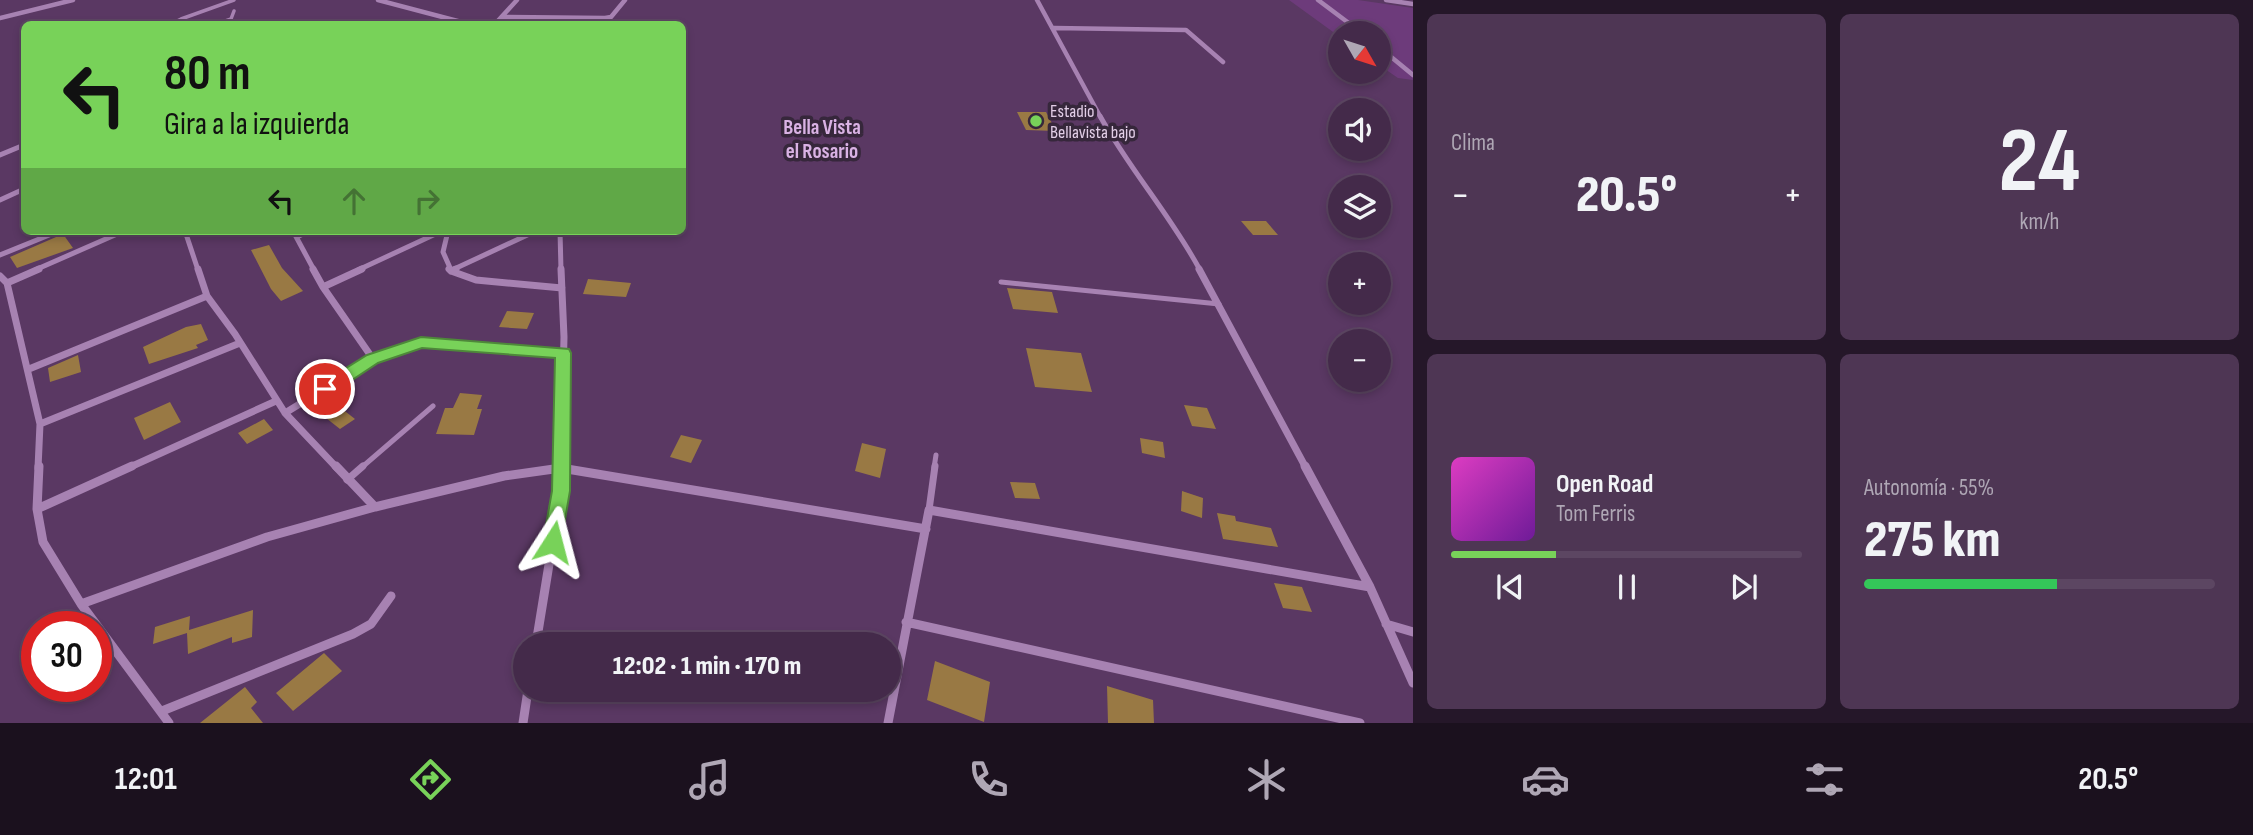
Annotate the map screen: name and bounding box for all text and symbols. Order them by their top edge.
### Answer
north arrow [1328,21,1391,84]
map controls [1328,21,1391,392]
text: 80 m [164,45,251,104]
icon: left [49,49,140,140]
button: sound [1328,98,1391,161]
place label: Estadio Bellavista bajo [1050,101,1136,143]
text: Gira a la izquierda [164,105,350,144]
text: 24 [1999,108,2080,217]
marker: Estadio Bellavista bajo [1028,113,1044,129]
district label: Bella Vista el Rosario [783,115,861,164]
text: Clima [1451,129,1495,157]
text: 20.5° [1576,164,1677,227]
text: − [1451,173,1470,218]
text: + [1783,173,1802,218]
button: layers [1328,175,1391,238]
icon: left [262,182,300,220]
icon: ahead [335,182,373,220]
icon: right [408,182,446,220]
text: km/h [2020,208,2059,236]
button: + [1328,252,1391,315]
button: − [1328,329,1391,392]
pin [295,359,355,419]
icon: arrive [306,370,344,408]
text: Open Road [1556,469,1653,500]
text: Autonomía · 55% [1864,474,1994,502]
text: Tom Ferris [1556,500,1635,528]
position arrow [516,505,590,579]
text: 275 km [1864,509,2000,572]
icon: previous [1491,568,1529,606]
icon: pause [1608,568,1646,606]
icon: next [1725,568,1763,606]
speed limit sign: 30 [21,611,112,702]
text: 12:02 · 1 min · 170 m [613,651,801,682]
icon: directions [406,755,455,804]
icon: music [685,755,734,804]
icon: phone [964,755,1013,804]
icon: climate [1242,755,1291,804]
icon: car [1521,755,1570,804]
icon: filters [1800,755,1849,804]
text: 12:01 [115,760,177,799]
text: 20.5° [2078,760,2138,799]

